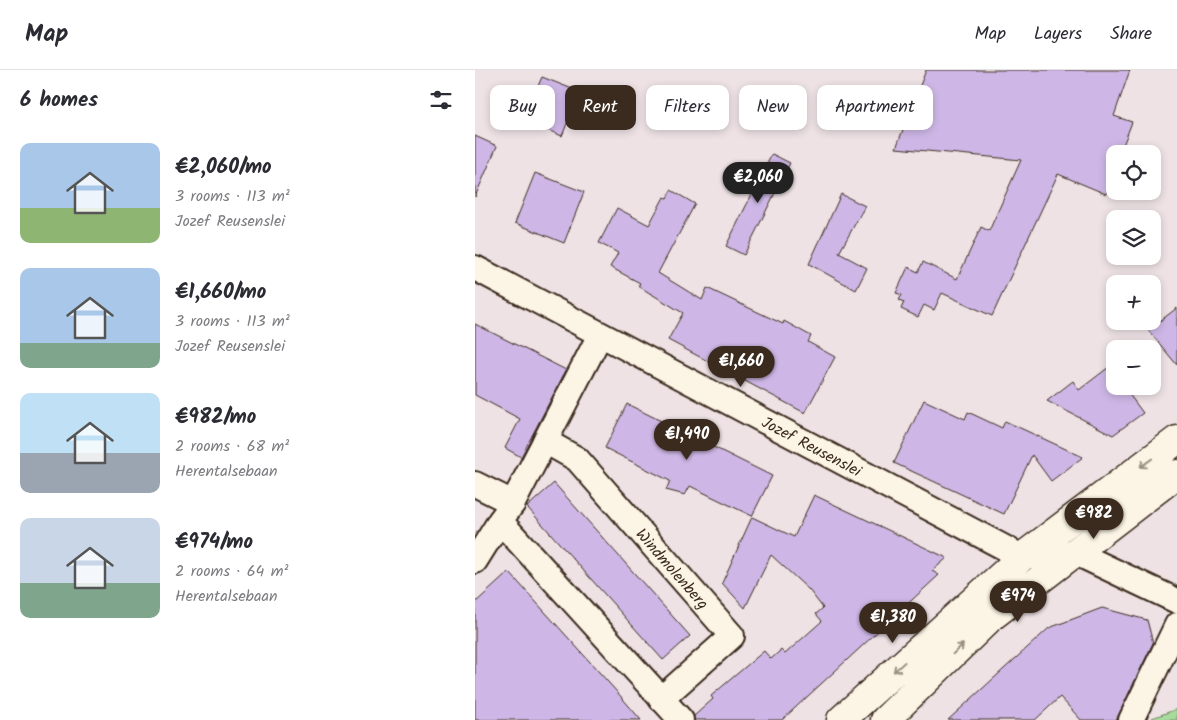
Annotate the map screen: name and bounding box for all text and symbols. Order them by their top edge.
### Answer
text: Map [25,15,68,54]
text: Map [975,20,1006,49]
text: Layers [1034,20,1082,49]
text: Share [1110,20,1152,49]
text: 6 homes [20,84,98,117]
chip: Buy [490,85,555,130]
chip: Rent [565,85,636,130]
chip: Filters [646,85,729,130]
chip: New [739,85,807,130]
chip: Apartment [817,85,933,130]
icon: filters [427,86,455,114]
map controls [1106,145,1161,395]
button: locate [1106,145,1161,200]
text: €2,060/mo [175,151,272,184]
pin: €2,060 [717,162,799,204]
icon: home [60,163,120,223]
text: €2,060 [734,165,782,190]
text: 3 rooms · 113 m² [175,184,290,209]
text: Jozef Reusenslei [175,209,285,234]
button: layers [1106,210,1161,265]
button: + [1106,275,1161,330]
text: €1,660/mo [175,276,266,309]
icon: home [60,288,120,348]
text: 3 rooms · 113 m² [175,309,290,334]
text: Jozef Reusenslei [175,334,285,359]
button: − [1106,340,1161,395]
pin: €1,660 [700,346,782,388]
text: €1,660 [719,349,763,374]
text: €982/mo [175,401,256,434]
street label: Jozef Reusenslei [757,411,867,485]
icon: home [60,413,120,473]
pin: €1,490 [646,418,728,461]
text: €1,490 [665,422,709,447]
text: 2 rooms · 68 m² [175,434,289,459]
one-way arrow [1139,458,1153,468]
text: Herentalsebaan [175,459,278,484]
pin: €982 [1064,498,1124,540]
text: €982 [1075,501,1113,526]
street label: Windmolenberg [629,523,714,616]
text: €974/mo [175,526,253,559]
icon: home [60,538,120,598]
text: 2 rooms · 64 m² [175,559,288,584]
pin: €974 [988,580,1048,623]
text: Herentalsebaan [175,584,278,609]
text: €974 [1001,584,1035,609]
pin: €1,380 [852,602,934,644]
text: €1,380 [870,605,916,630]
one-way arrow [951,644,963,656]
one-way arrow [893,661,906,673]

